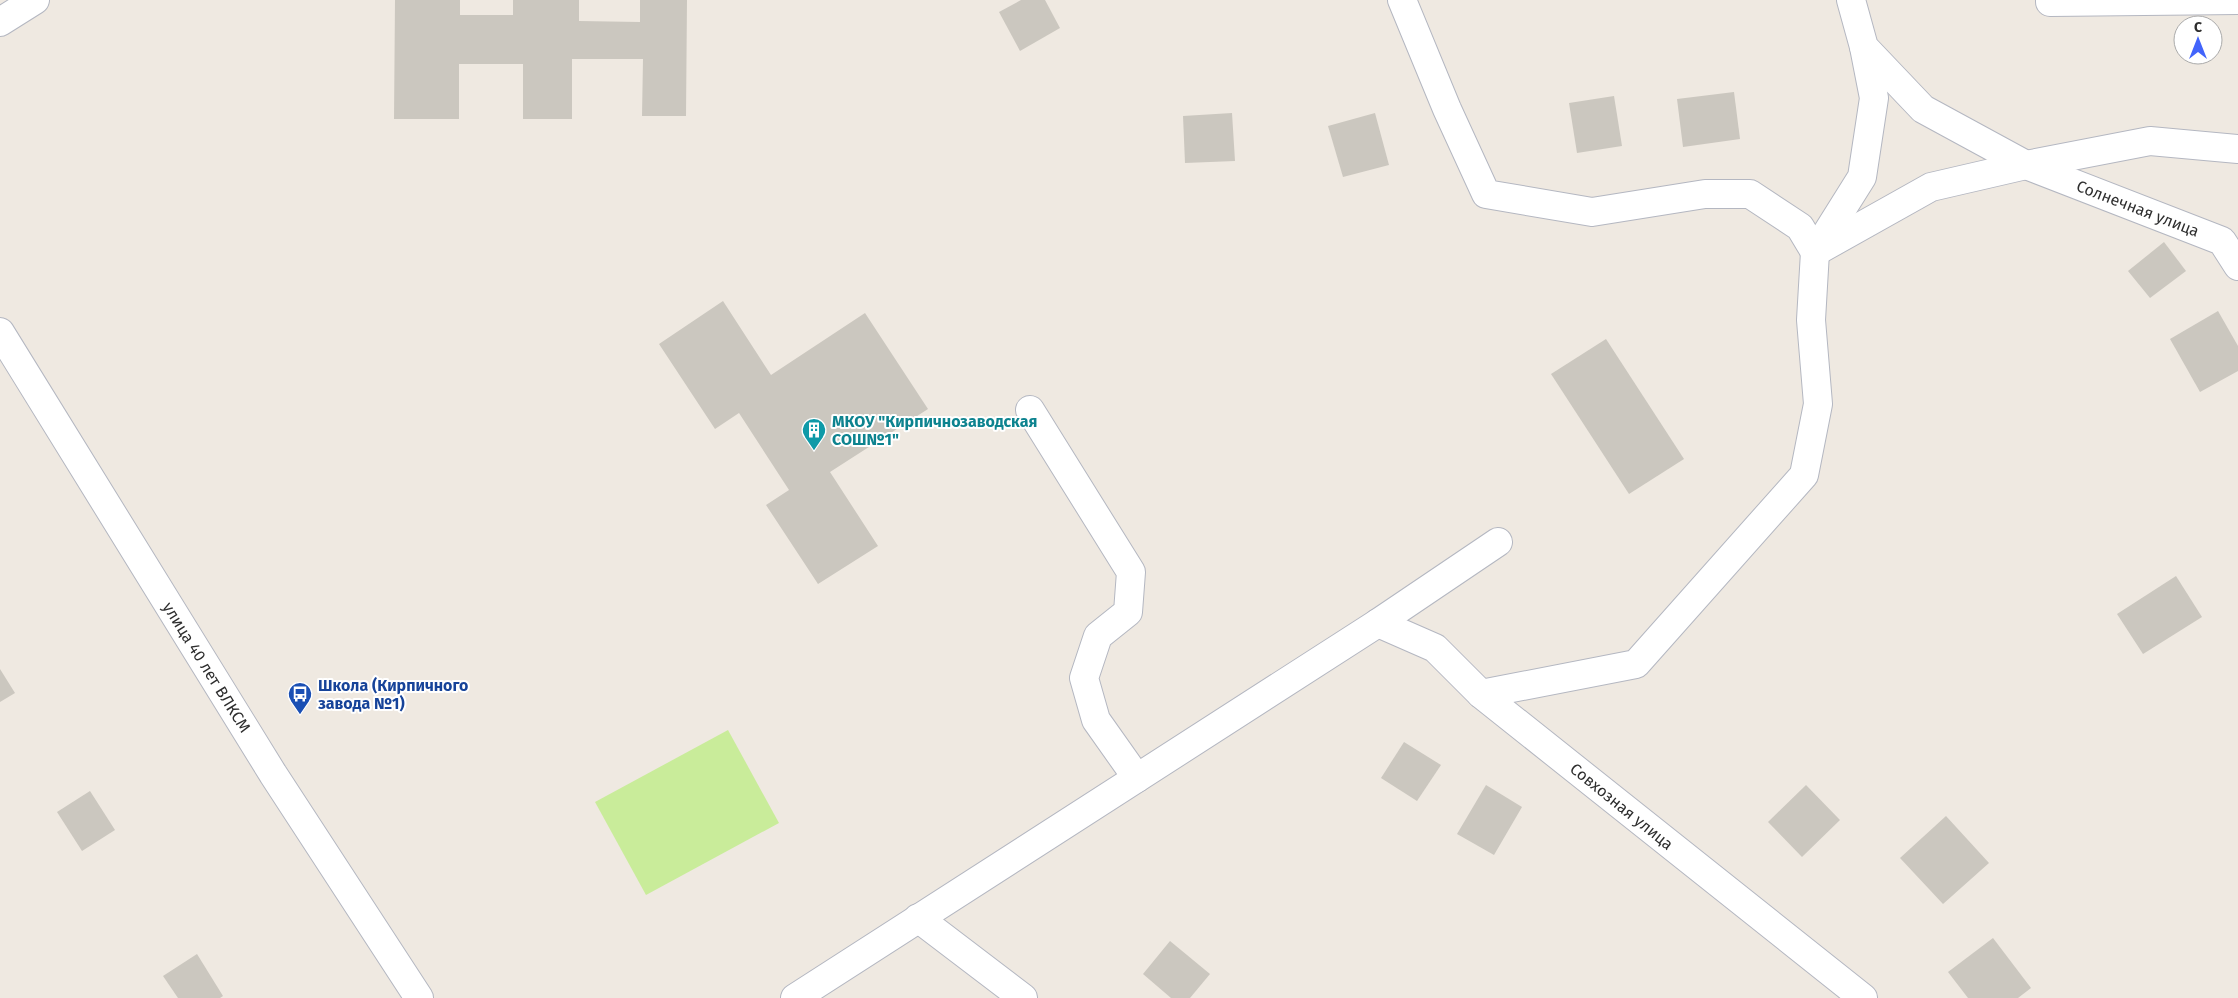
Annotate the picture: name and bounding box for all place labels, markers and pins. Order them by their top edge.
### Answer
place label: МКОУ "Кирпичнозаводская СОШ№1" [832,412,1037,449]
building icon: МКОУ "Кирпичнозаводская СОШ№1" [801,417,827,451]
place label: Школа (Кирпичного завода №1) [318,676,468,713]
bus stop icon: Школа (Кирпичного завода №1) [287,681,313,715]

